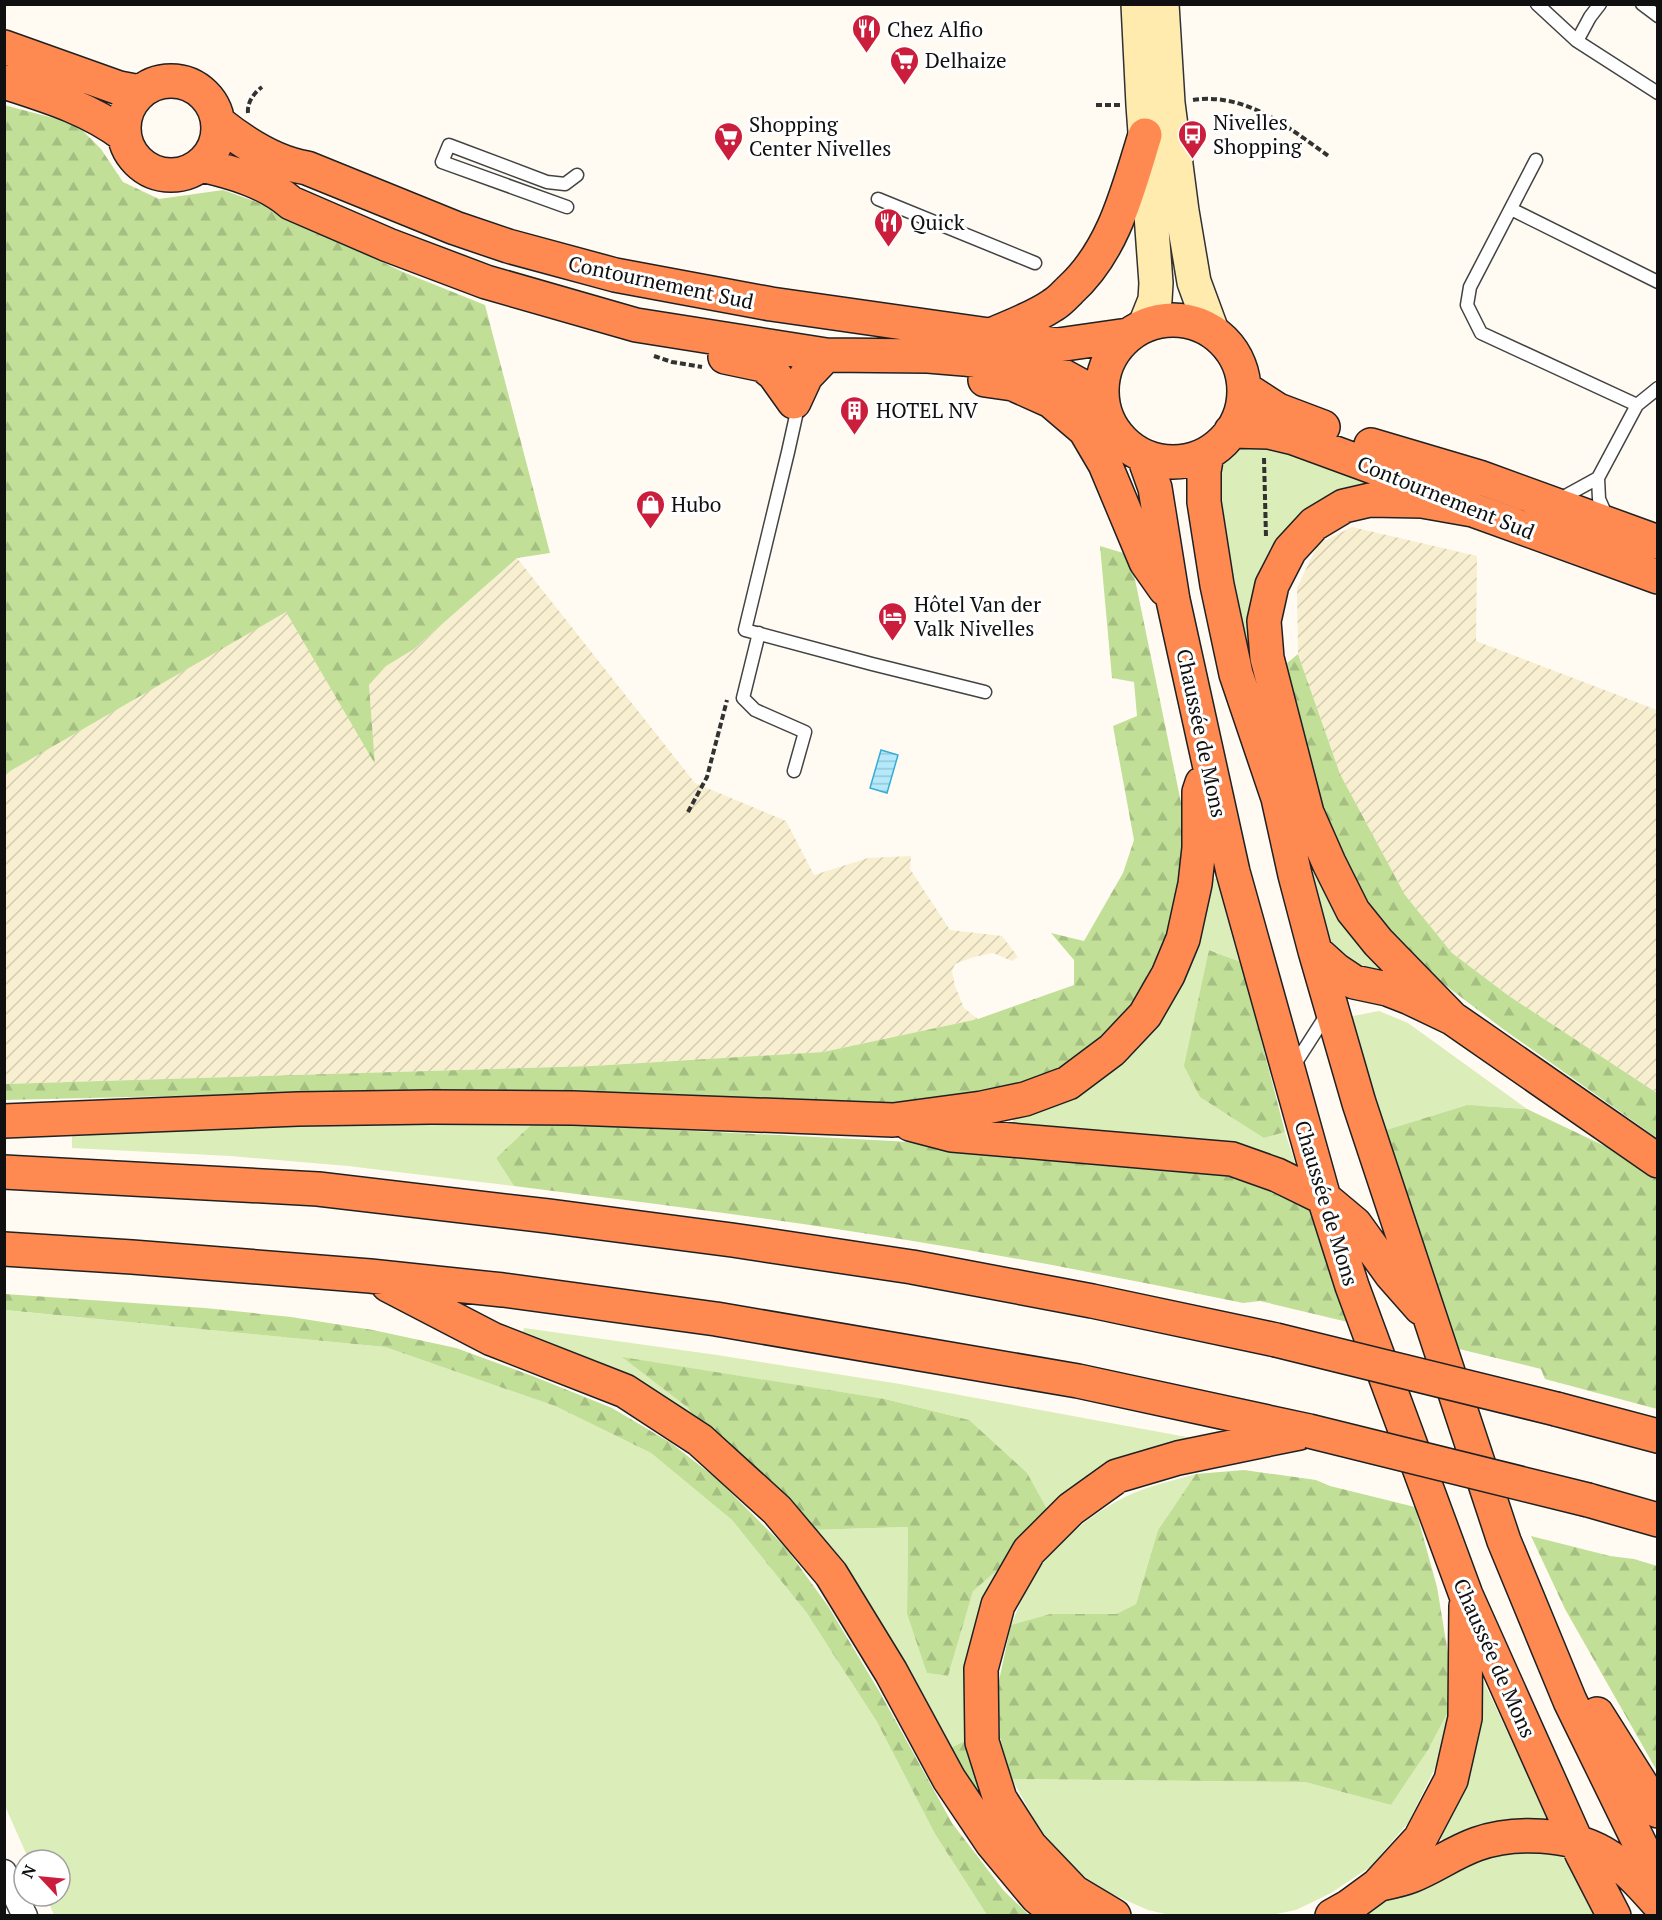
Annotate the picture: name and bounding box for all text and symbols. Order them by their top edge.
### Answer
restaurant icon: Chez Alfio [850,13,882,55]
place label: Chez Alfio [887,15,983,43]
supermarket icon: Delhaize [888,44,920,86]
place label: Delhaize [925,46,1007,74]
place label: Nivelles Shopping [1213,108,1303,160]
place label: Shopping Center Nivelles [749,110,891,162]
bus stop icon: Nivelles Shopping [1176,118,1208,160]
supermarket icon: Shopping Center Nivelles [712,120,744,162]
restaurant icon: Quick [873,206,905,248]
place label: Quick [910,208,965,236]
street label: Contournement Sud [566,249,757,315]
building icon: HOTEL NV [839,394,871,436]
place label: HOTEL NV [876,396,979,424]
street label: Contournement Sud [1353,449,1539,545]
shop icon: Hubo [634,488,666,530]
place label: Hubo [671,490,721,518]
place label: Hôtel Van der Valk Nivelles [914,590,1041,642]
hotel icon: Hôtel Van der Valk Nivelles [877,600,909,642]
street label: Chaussée de Mons [1170,646,1234,820]
street label: Chaussée de Mons [1289,1117,1365,1289]
street label: Chaussée de Mons [1447,1574,1543,1742]
north arrow [12,1848,72,1908]
text: N [16,1861,41,1882]

